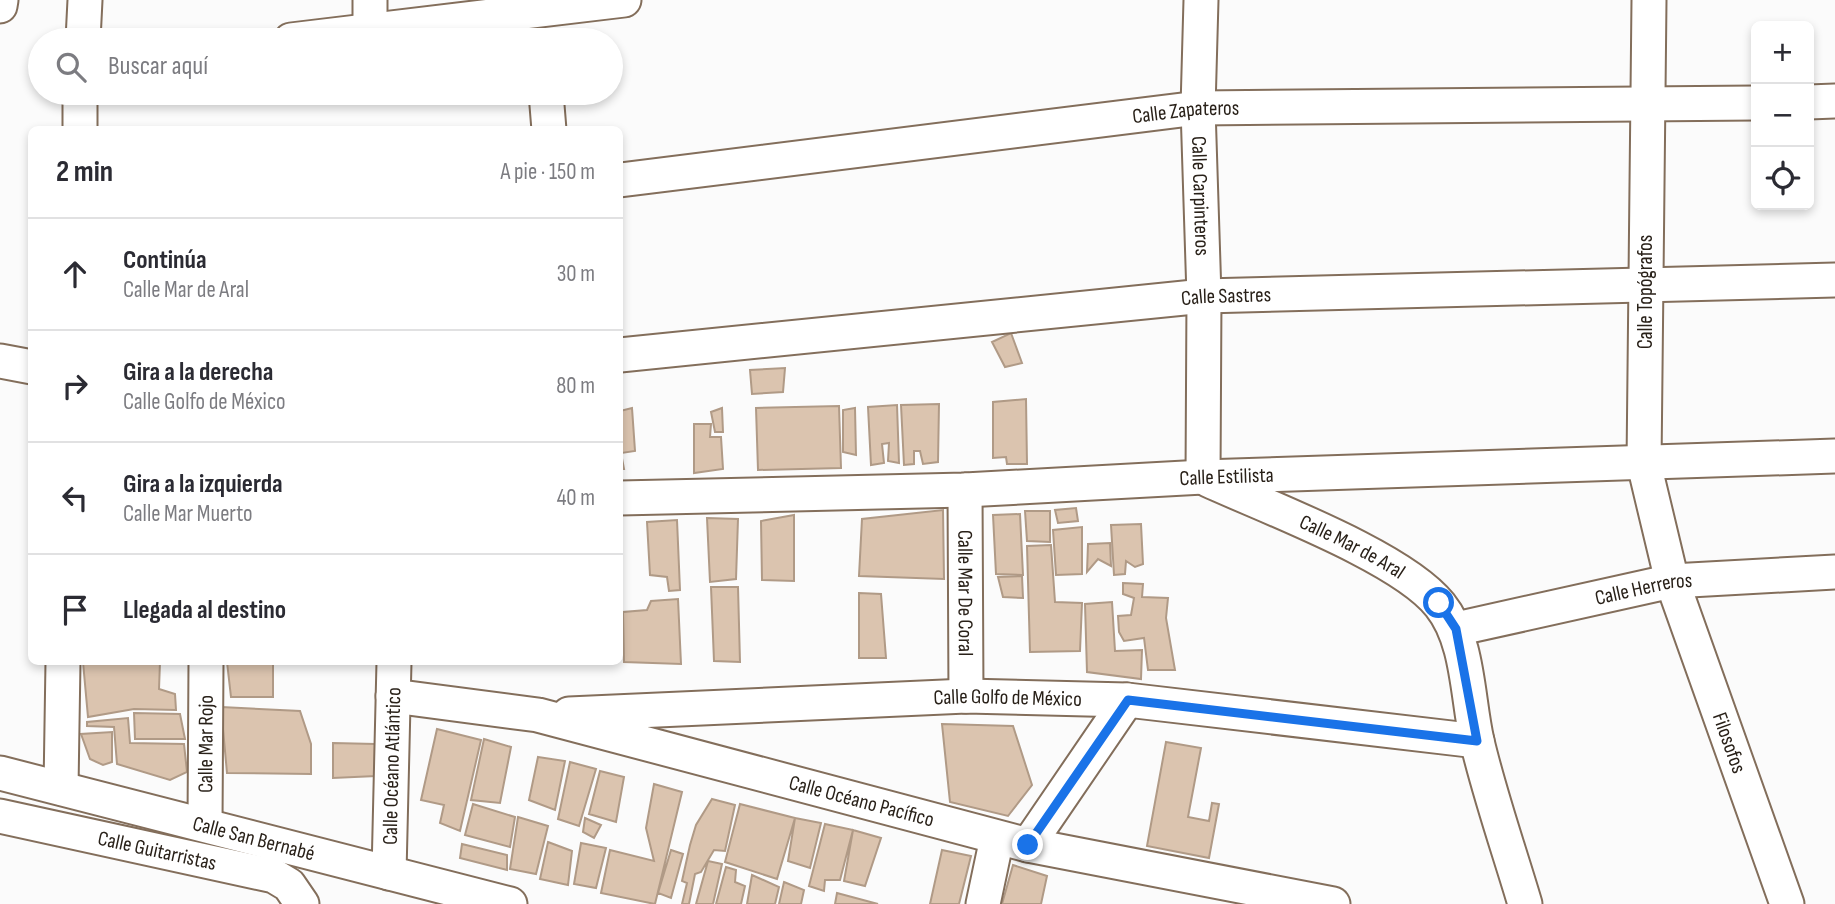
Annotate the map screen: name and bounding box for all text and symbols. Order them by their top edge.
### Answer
map controls [1751,21,1814,210]
button: + [1751,21,1814,84]
search box [28,28,623,105]
icon: search [52,48,90,86]
text: Buscar aquí [108,51,208,82]
button: − [1751,84,1814,147]
street label: Calle Zapateros [1131,95,1239,129]
street label: Calle Carpinteros [1186,136,1215,256]
button: locate [1751,147,1814,210]
text: 2 min [56,154,113,190]
text: A pie · 150 m [501,158,595,186]
street label: Calle Topógrafos [1633,235,1658,349]
text: Continúa [123,245,207,276]
icon: ahead [56,255,94,293]
text: 30 m [557,260,595,288]
text: Calle Mar de Aral [123,276,249,304]
street label: Calle Sastres [1180,282,1271,311]
text: Gira a la derecha [123,357,273,388]
icon: right [56,367,94,405]
text: 80 m [556,372,595,400]
text: Calle Golfo de México [123,388,286,416]
street label: Calle Estilista [1179,462,1274,491]
text: Gira a la izquierda [123,469,283,500]
icon: left [56,479,94,517]
text: 40 m [557,484,595,512]
text: Calle Mar Muerto [123,500,253,528]
street label: Calle Mar de Aral [1296,509,1410,584]
street label: Calle Mar De Coral [953,530,978,656]
street label: Calle Herreros [1592,567,1693,610]
route start [1423,587,1454,618]
icon: arrive [56,591,94,629]
text: Llegada al destino [123,595,286,626]
street label: Calle Golfo de México [933,683,1082,711]
street label: Calle Océano Atlántico [377,687,406,845]
street label: Calle Mar Rojo [193,695,218,793]
street label: Filosofos [1707,709,1752,777]
street label: Calle Océano Pacífico [786,770,937,832]
street label: Calle San Bernabé [190,811,317,866]
street label: Calle Guitarristas [96,825,219,876]
route end [1012,829,1043,860]

